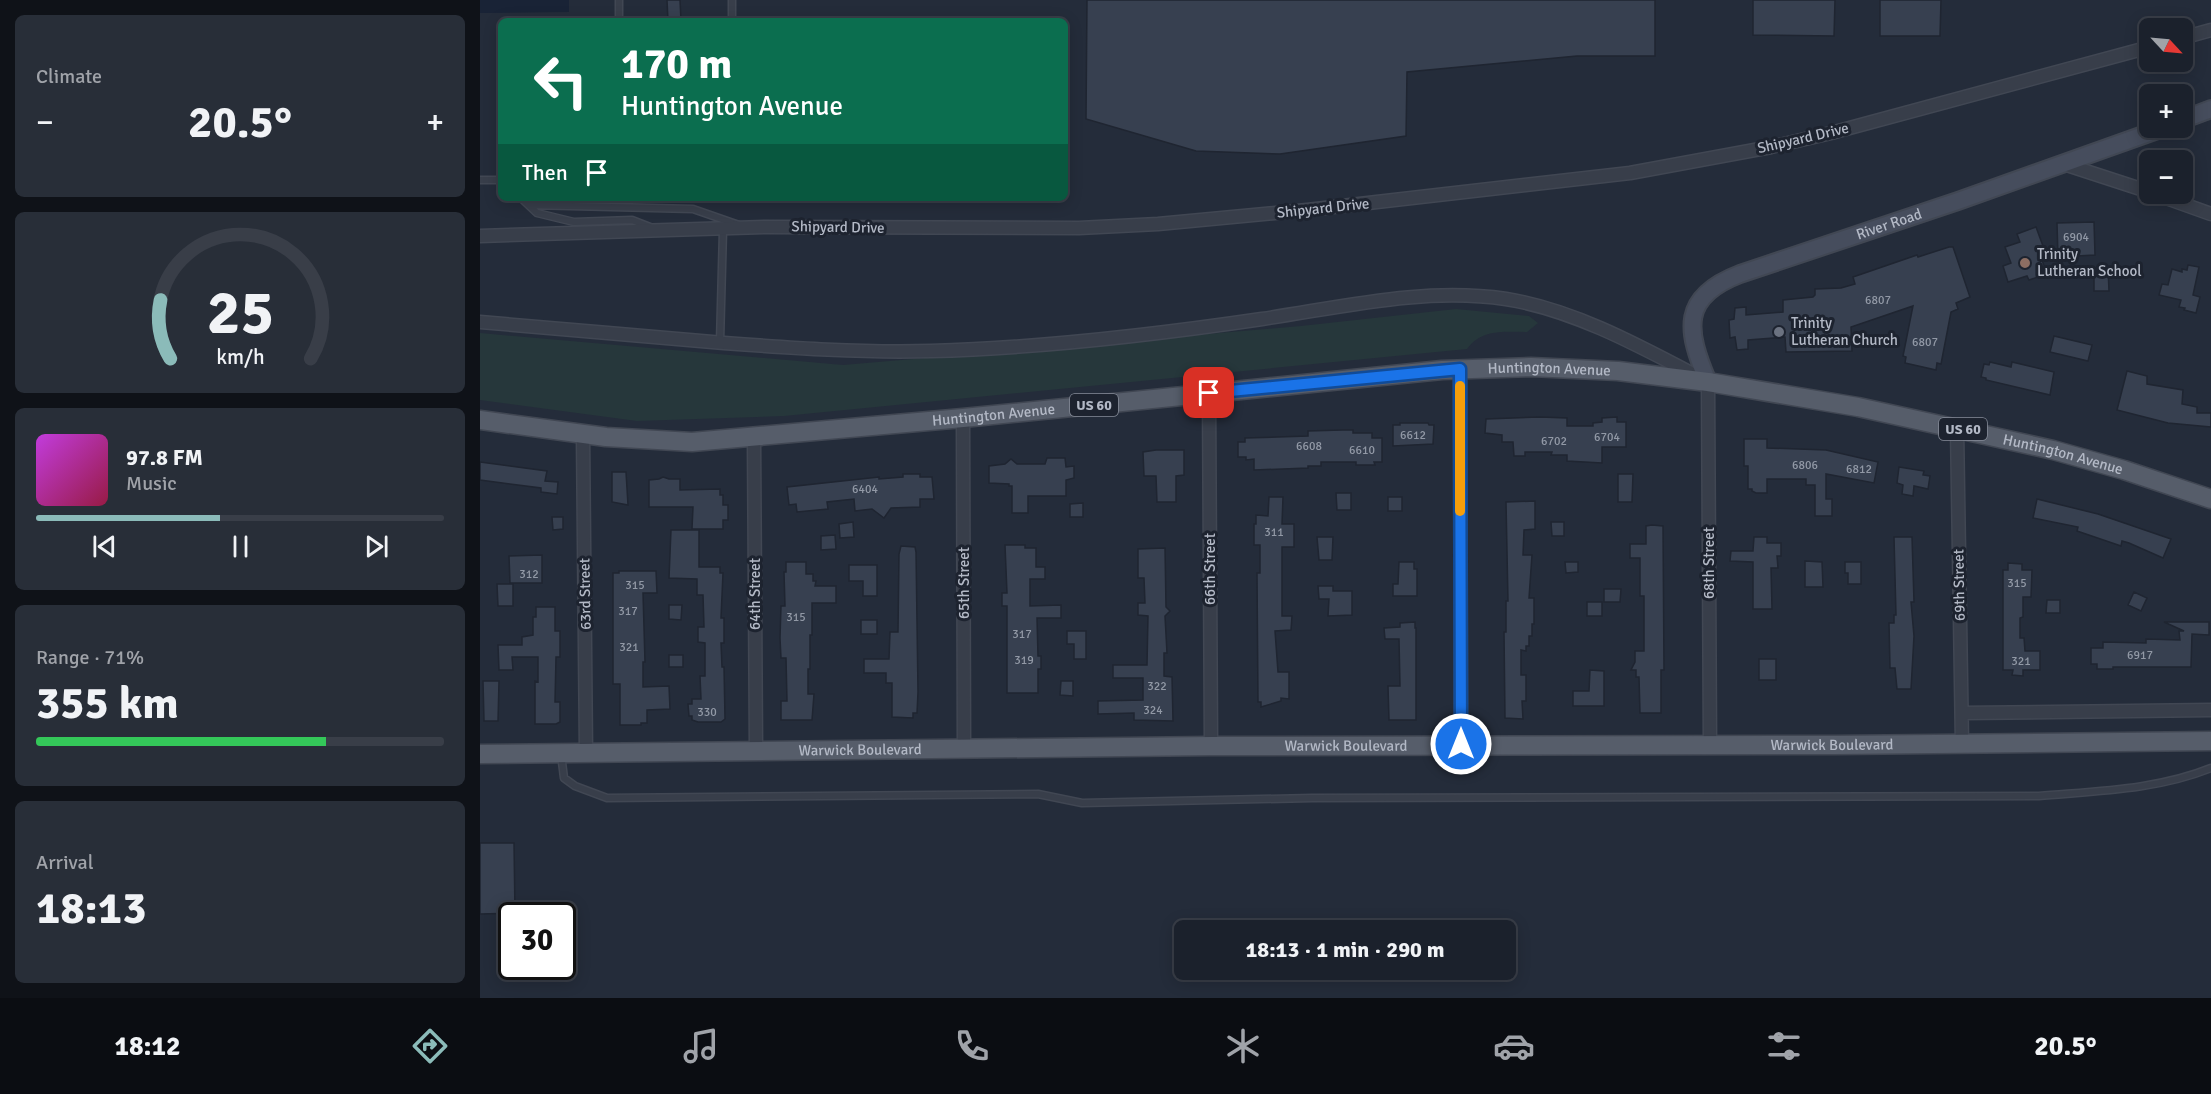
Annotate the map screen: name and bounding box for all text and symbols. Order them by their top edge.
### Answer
north arrow [2139,18,2193,72]
map controls [2139,18,2193,204]
text: 170 m [621,39,732,90]
icon: left [522,42,600,120]
text: Climate [36,64,102,89]
button: + [2139,84,2193,138]
text: Huntington Avenue [621,90,843,123]
text: 20.5° [188,95,292,150]
text: − [36,102,54,143]
text: + [426,102,444,143]
street label: Shipyard Drive [1756,119,1850,157]
button: − [2139,150,2193,204]
icon: arrive [580,156,613,189]
text: Then [522,159,568,186]
street label: Shipyard Drive [1276,194,1370,222]
street label: River Road [1854,205,1924,243]
street label: Shipyard Drive [791,217,885,237]
house number: 6904 [2063,230,2089,245]
place label: Trinity Lutheran School [2037,245,2142,280]
marker: Trinity Lutheran School [2018,256,2032,270]
text: 25 [206,275,274,352]
house number: 6807 [1865,293,1891,308]
place label: Trinity Lutheran Church [1791,314,1898,349]
marker: Trinity Lutheran Church [1772,325,1786,339]
house number: 6807 [1912,335,1938,350]
text: km/h [216,345,264,371]
street label: Huntington Avenue [1487,358,1611,380]
pin [1183,367,1234,418]
icon: arrive [1192,376,1225,409]
road number: US 60 [1070,394,1118,416]
street label: Huntington Avenue [931,400,1056,430]
road number: US 60 [1939,418,1987,440]
house number: 6612 [1400,428,1426,443]
house number: 6704 [1594,430,1620,445]
street label: Huntington Avenue [2001,430,2125,478]
house number: 6702 [1541,434,1567,449]
house number: 6608 [1296,439,1322,454]
house number: 6610 [1349,443,1375,458]
text: 97.8 FM [126,444,203,471]
house number: 6806 [1792,458,1818,473]
house number: 6812 [1846,462,1872,477]
text: Music [126,471,177,496]
house number: 6404 [852,482,878,497]
house number: 311 [1264,525,1284,540]
street label: 68th Street [1700,527,1718,599]
icon: previous [88,530,121,563]
icon: pause [224,530,257,563]
icon: next [360,530,393,563]
street label: 66th Street [1201,533,1219,605]
street label: 65th Street [955,547,973,619]
street label: 69th Street [1949,549,1969,621]
street label: 63rd Street [575,558,595,630]
street label: 64th Street [746,558,764,630]
house number: 312 [519,567,539,582]
house number: 315 [2007,576,2027,591]
house number: 315 [625,578,645,593]
house number: 317 [618,604,638,619]
house number: 315 [786,610,806,625]
house number: 317 [1012,627,1032,642]
house number: 321 [619,640,639,655]
text: Range · 71% [36,645,144,670]
house number: 6917 [2127,648,2153,663]
house number: 319 [1014,653,1034,668]
house number: 321 [2011,654,2031,669]
text: 355 km [36,676,179,731]
house number: 322 [1147,679,1167,694]
house number: 324 [1143,703,1163,718]
house number: 330 [697,705,717,720]
position arrow [1429,712,1493,776]
street label: Warwick Boulevard [1770,735,1894,754]
street label: Warwick Boulevard [1284,737,1408,755]
street label: Warwick Boulevard [798,740,922,760]
text: Arrival [36,850,94,875]
text: 18:13 [36,881,146,936]
speed limit sign: 30 [498,902,576,980]
text: 18:13 · 1 min · 290 m [1245,936,1445,963]
icon: directions [409,1025,451,1067]
icon: music [680,1025,722,1067]
icon: phone [951,1025,993,1067]
icon: climate [1222,1025,1264,1067]
icon: car [1493,1025,1535,1067]
icon: filters [1763,1025,1805,1067]
text: 18:12 [114,1030,181,1063]
text: 20.5° [2034,1030,2097,1063]

